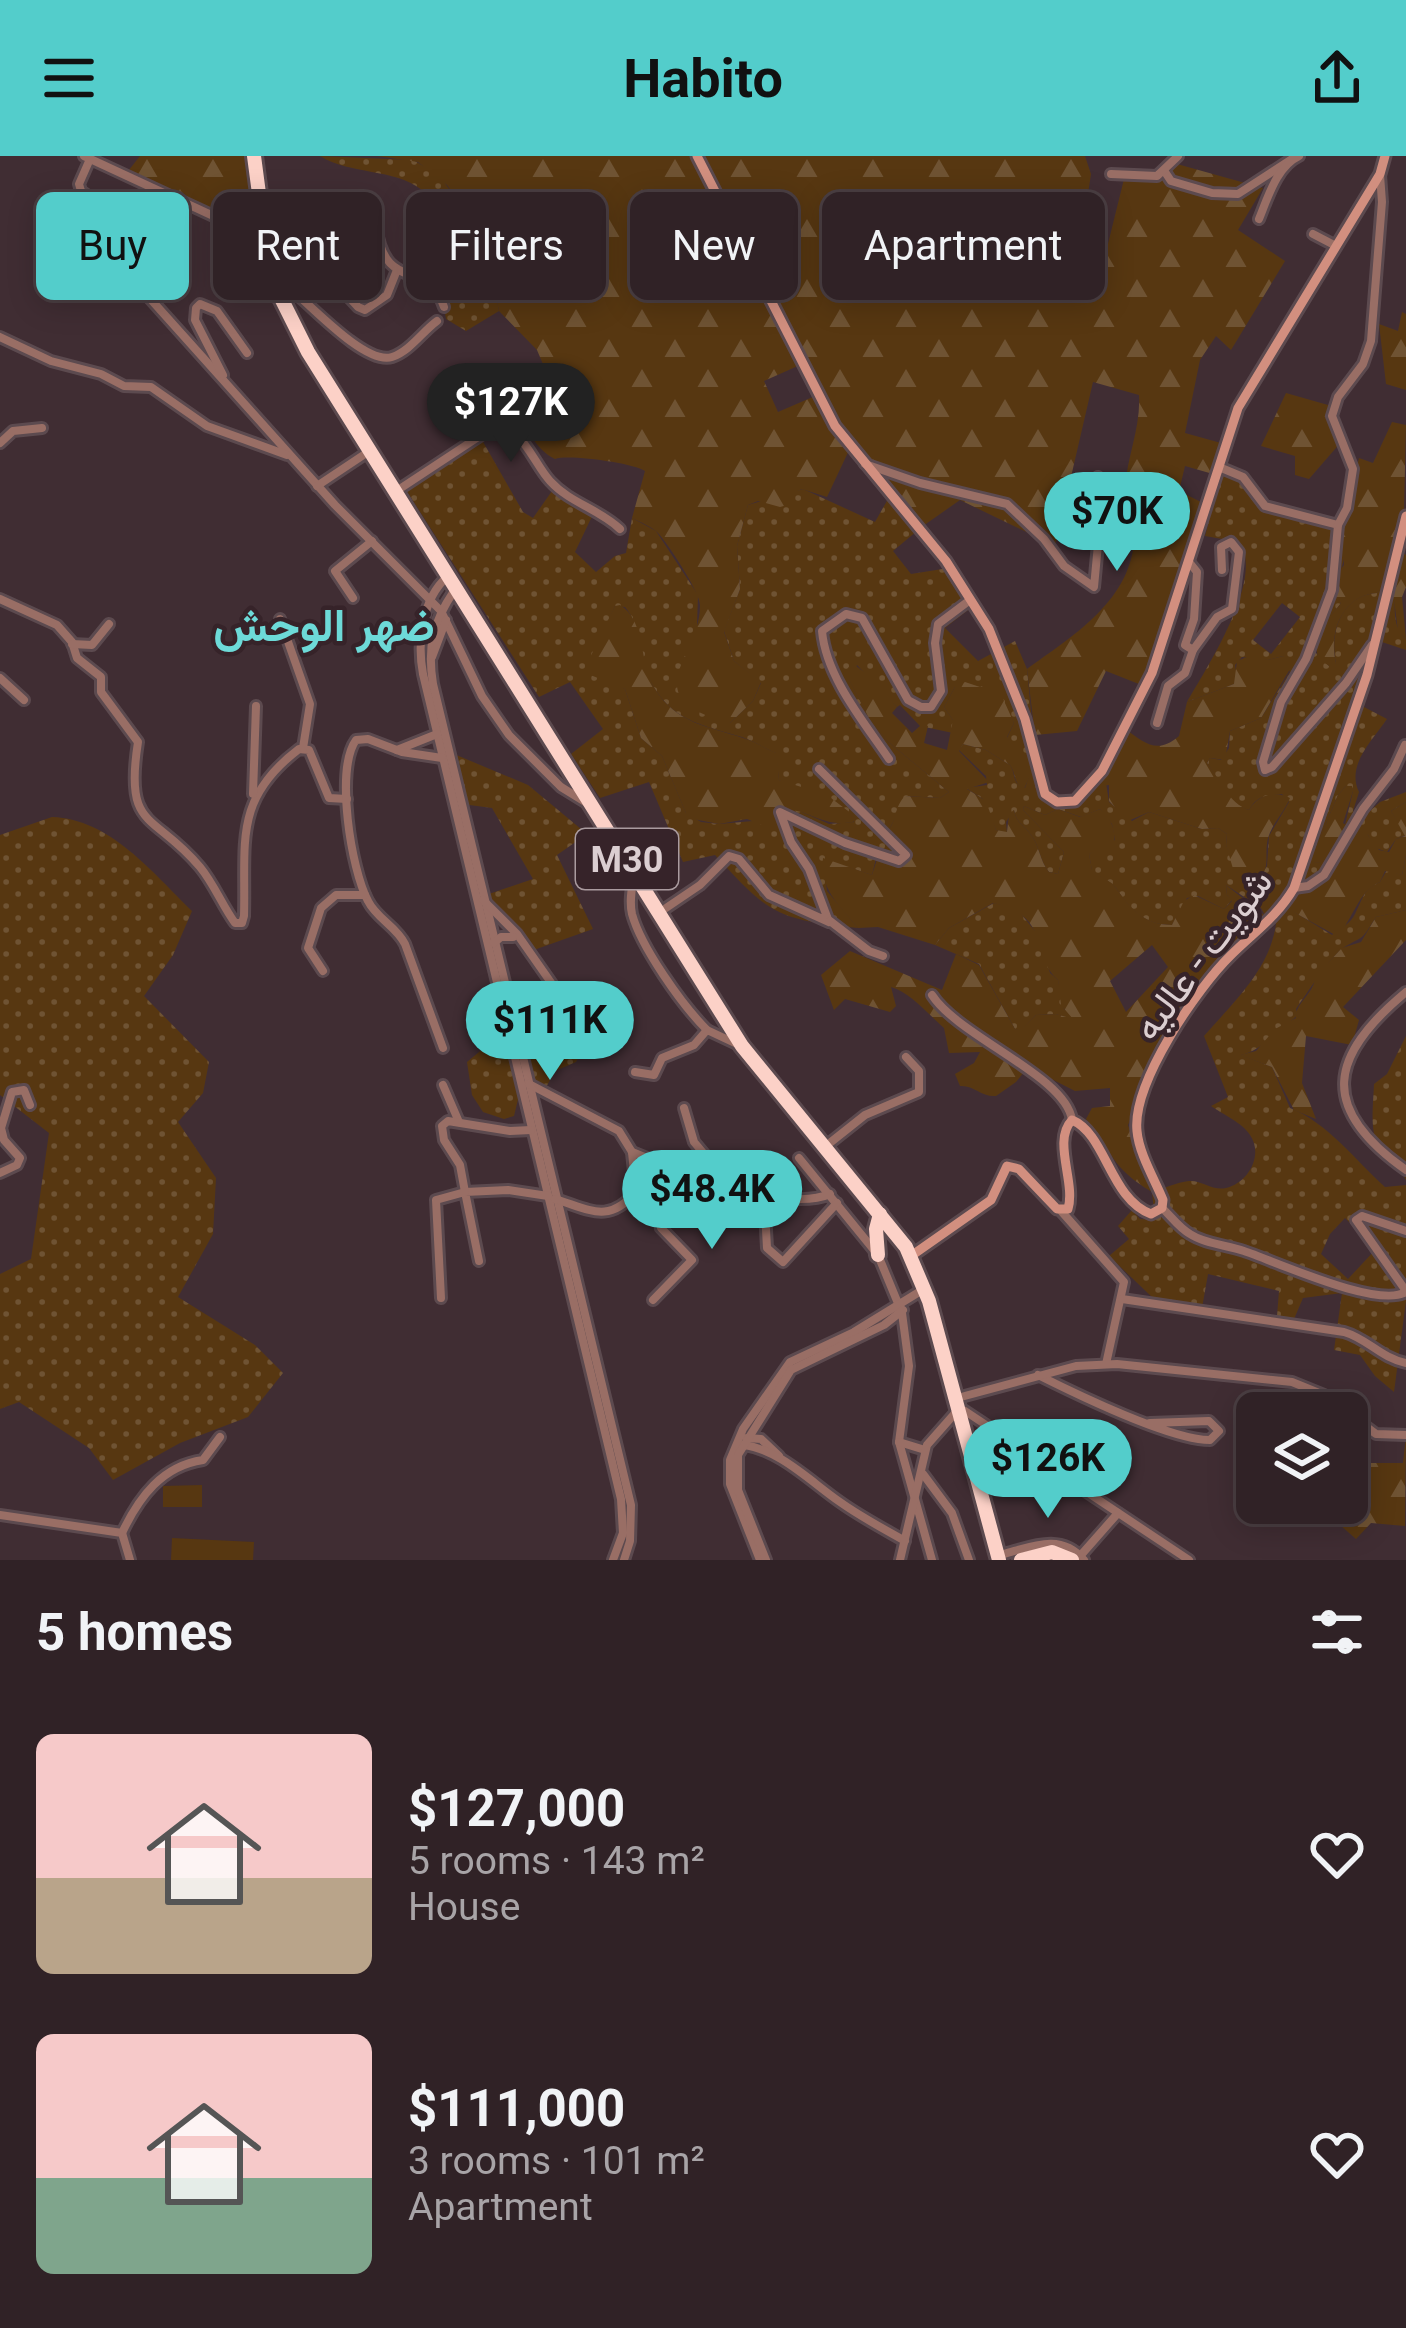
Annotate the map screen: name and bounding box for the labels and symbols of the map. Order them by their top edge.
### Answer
pin: $127K [427,363,595,465]
pin: $70K [1046,472,1188,574]
district label: ضهر الوحش [213,599,435,653]
road number: M30 [576,829,678,889]
street label: شويت - عاليه [1123,860,1283,1050]
pin: $111K [466,981,634,1083]
pin: $48.4K [614,1150,810,1252]
pin: $126K [964,1419,1132,1521]

